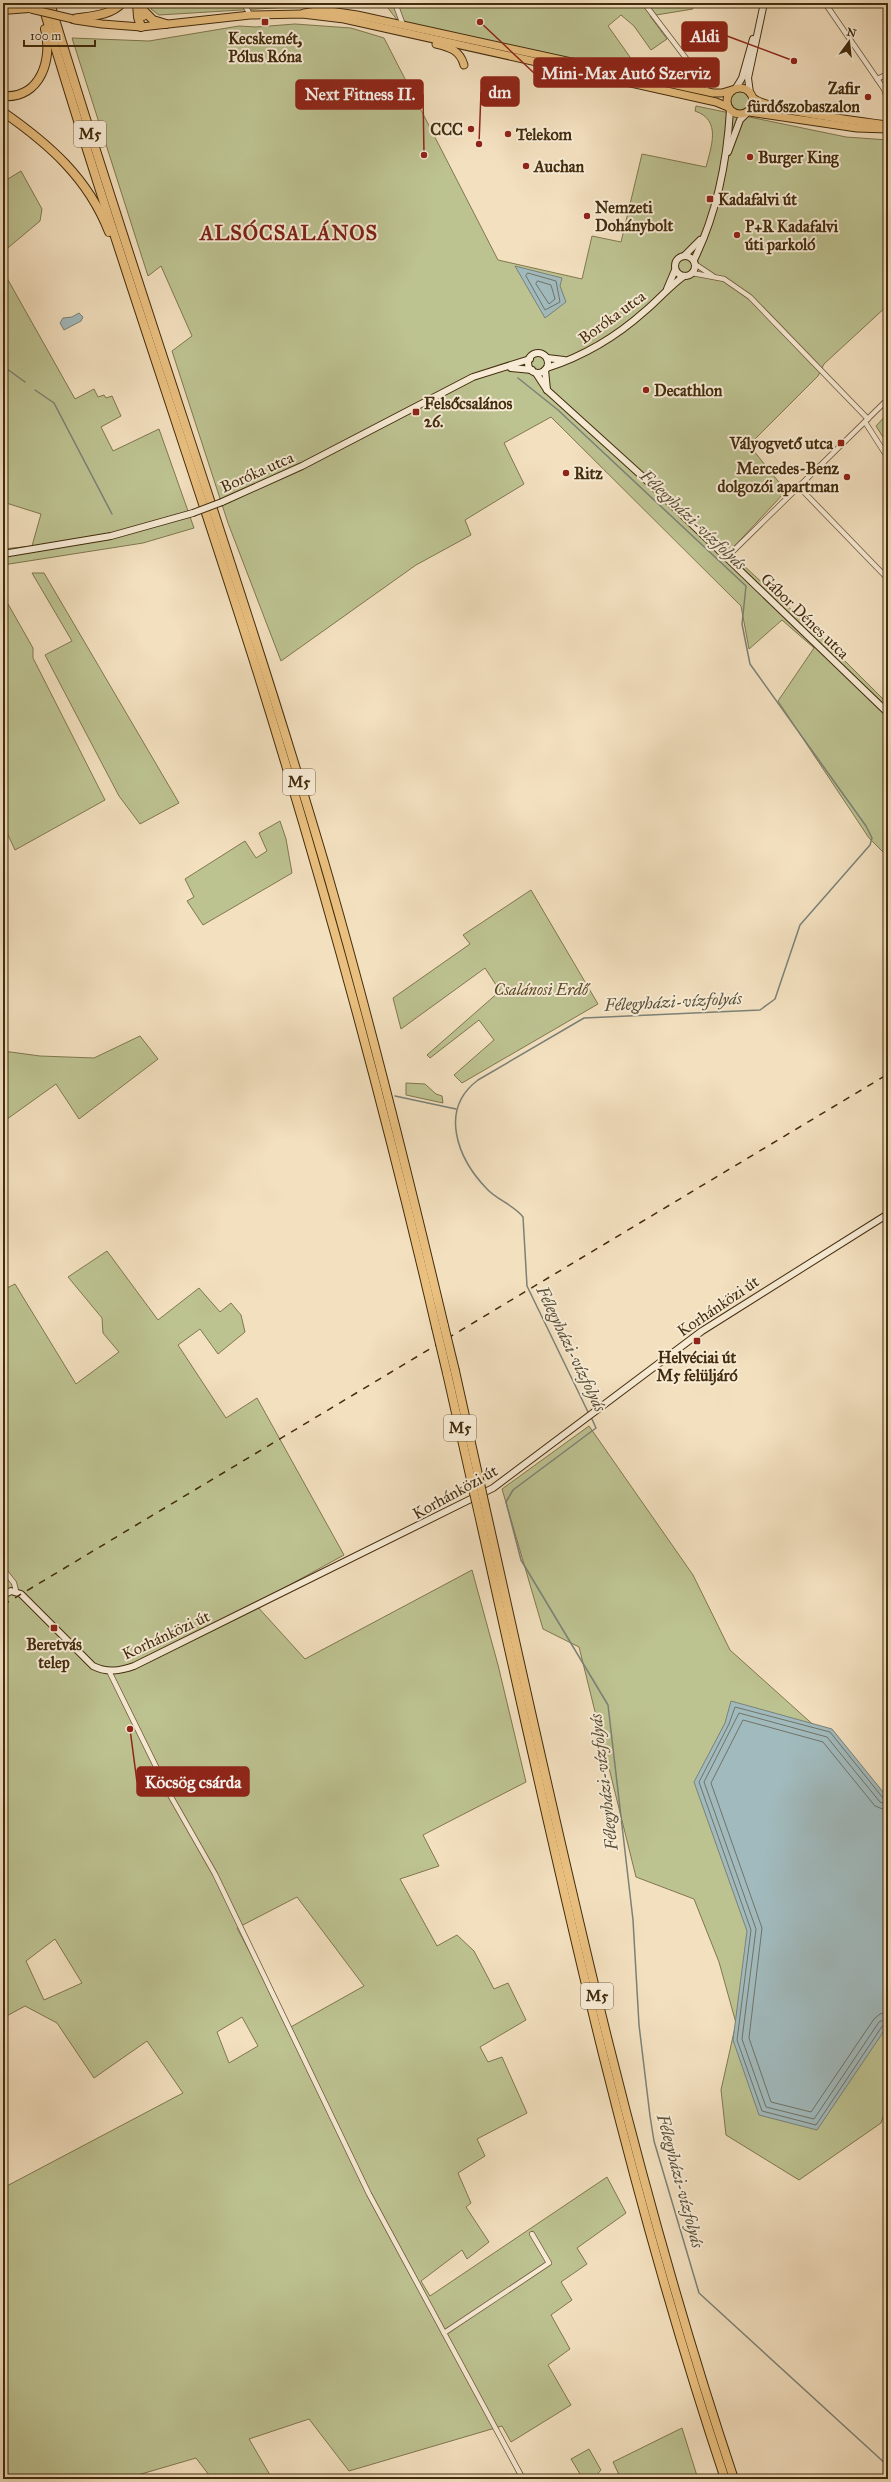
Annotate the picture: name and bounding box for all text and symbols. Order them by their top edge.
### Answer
marker: Kecskemét, Pólus Róna [260,17,270,27]
scale bar [24,22,95,48]
callout: Aldi [682,22,727,51]
north arrow [829,22,869,62]
text: N [845,25,858,40]
text: Aldi [689,26,720,47]
text: 100 m [30,29,61,43]
place label: Kecskemét, Pólus Róna [228,29,303,66]
callout: Mini-Max Autó Szerviz [534,58,719,87]
text: Mini-Max Autó Szerviz [541,63,711,84]
callout: dm [481,77,519,106]
place label: Zafir fürdőszobaszalon [746,79,861,116]
callout: Next Fitness II. [296,80,423,109]
text: dm [489,82,512,103]
text: Next Fitness II. [305,84,416,105]
marker: Zafir fürdőszobaszalon [863,92,873,102]
place label: CCC [430,120,463,139]
road number: M5 [74,121,106,147]
marker: CCC [466,124,476,134]
place label: Telekom [515,125,573,144]
marker: Telekom [503,129,513,139]
place label: Burger King [758,148,839,168]
marker: Burger King [745,152,755,162]
place label: Auchan [533,157,585,176]
marker: Auchan [521,161,531,171]
place label: Kadafalvi út [718,190,797,209]
marker: Kadafalvi út [705,194,715,204]
place label: Nemzeti Dohánybolt [595,198,673,236]
marker: Nemzeti Dohánybolt [582,211,592,221]
place label: P+R Kadafalvi úti parkoló [744,217,839,255]
district label: ALSÓCSALÁNOS [198,219,378,245]
marker: P+R Kadafalvi úti parkoló [732,230,742,240]
street label: Boróka utca [575,286,649,348]
place label: Decathlon [654,381,723,400]
marker: Decathlon [641,385,651,395]
place label: Felsőcsalános 26. [424,394,512,431]
marker: Felsőcsalános 26. [411,407,421,417]
place label: Vályogvető utca [729,434,834,454]
marker: Vályogvető utca [836,438,846,448]
street label: Boróka utca [217,447,297,497]
place label: Mercedes-Benz dolgozói apartman [717,459,840,497]
place label: Ritz [574,464,603,483]
water label: Félegyházi-vízfolyás [635,465,751,575]
marker: Ritz [561,468,571,478]
marker: Mercedes-Benz dolgozói apartman [842,472,852,482]
street label: Gábor Dénes utca [757,569,853,663]
road number: M5 [283,769,315,795]
park label: Csalánosi Erdő [494,980,591,999]
water label: Félegyházi-vízfolyás [603,988,743,1016]
street label: Korhánközi út [674,1272,763,1340]
water label: Félegyházi-vízfolyás [531,1282,611,1416]
marker: Helvéciai út M5 felüljáró [692,1336,702,1346]
place label: Helvéciai út M5 felüljáró [656,1348,738,1386]
road number: M5 [444,1415,476,1441]
street label: Korhánközi út [409,1461,501,1523]
street label: Korhánközi út [119,1606,213,1664]
marker: Beretvás telep [49,1623,59,1633]
place label: Beretvás telep [26,1635,82,1673]
water label: Félegyházi-vízfolyás [585,1711,623,1853]
callout: Köcsög csárda [137,1767,249,1796]
text: Köcsög csárda [145,1772,242,1793]
road number: M5 [581,1983,613,2009]
water label: Félegyházi-vízfolyás [652,2111,708,2251]

